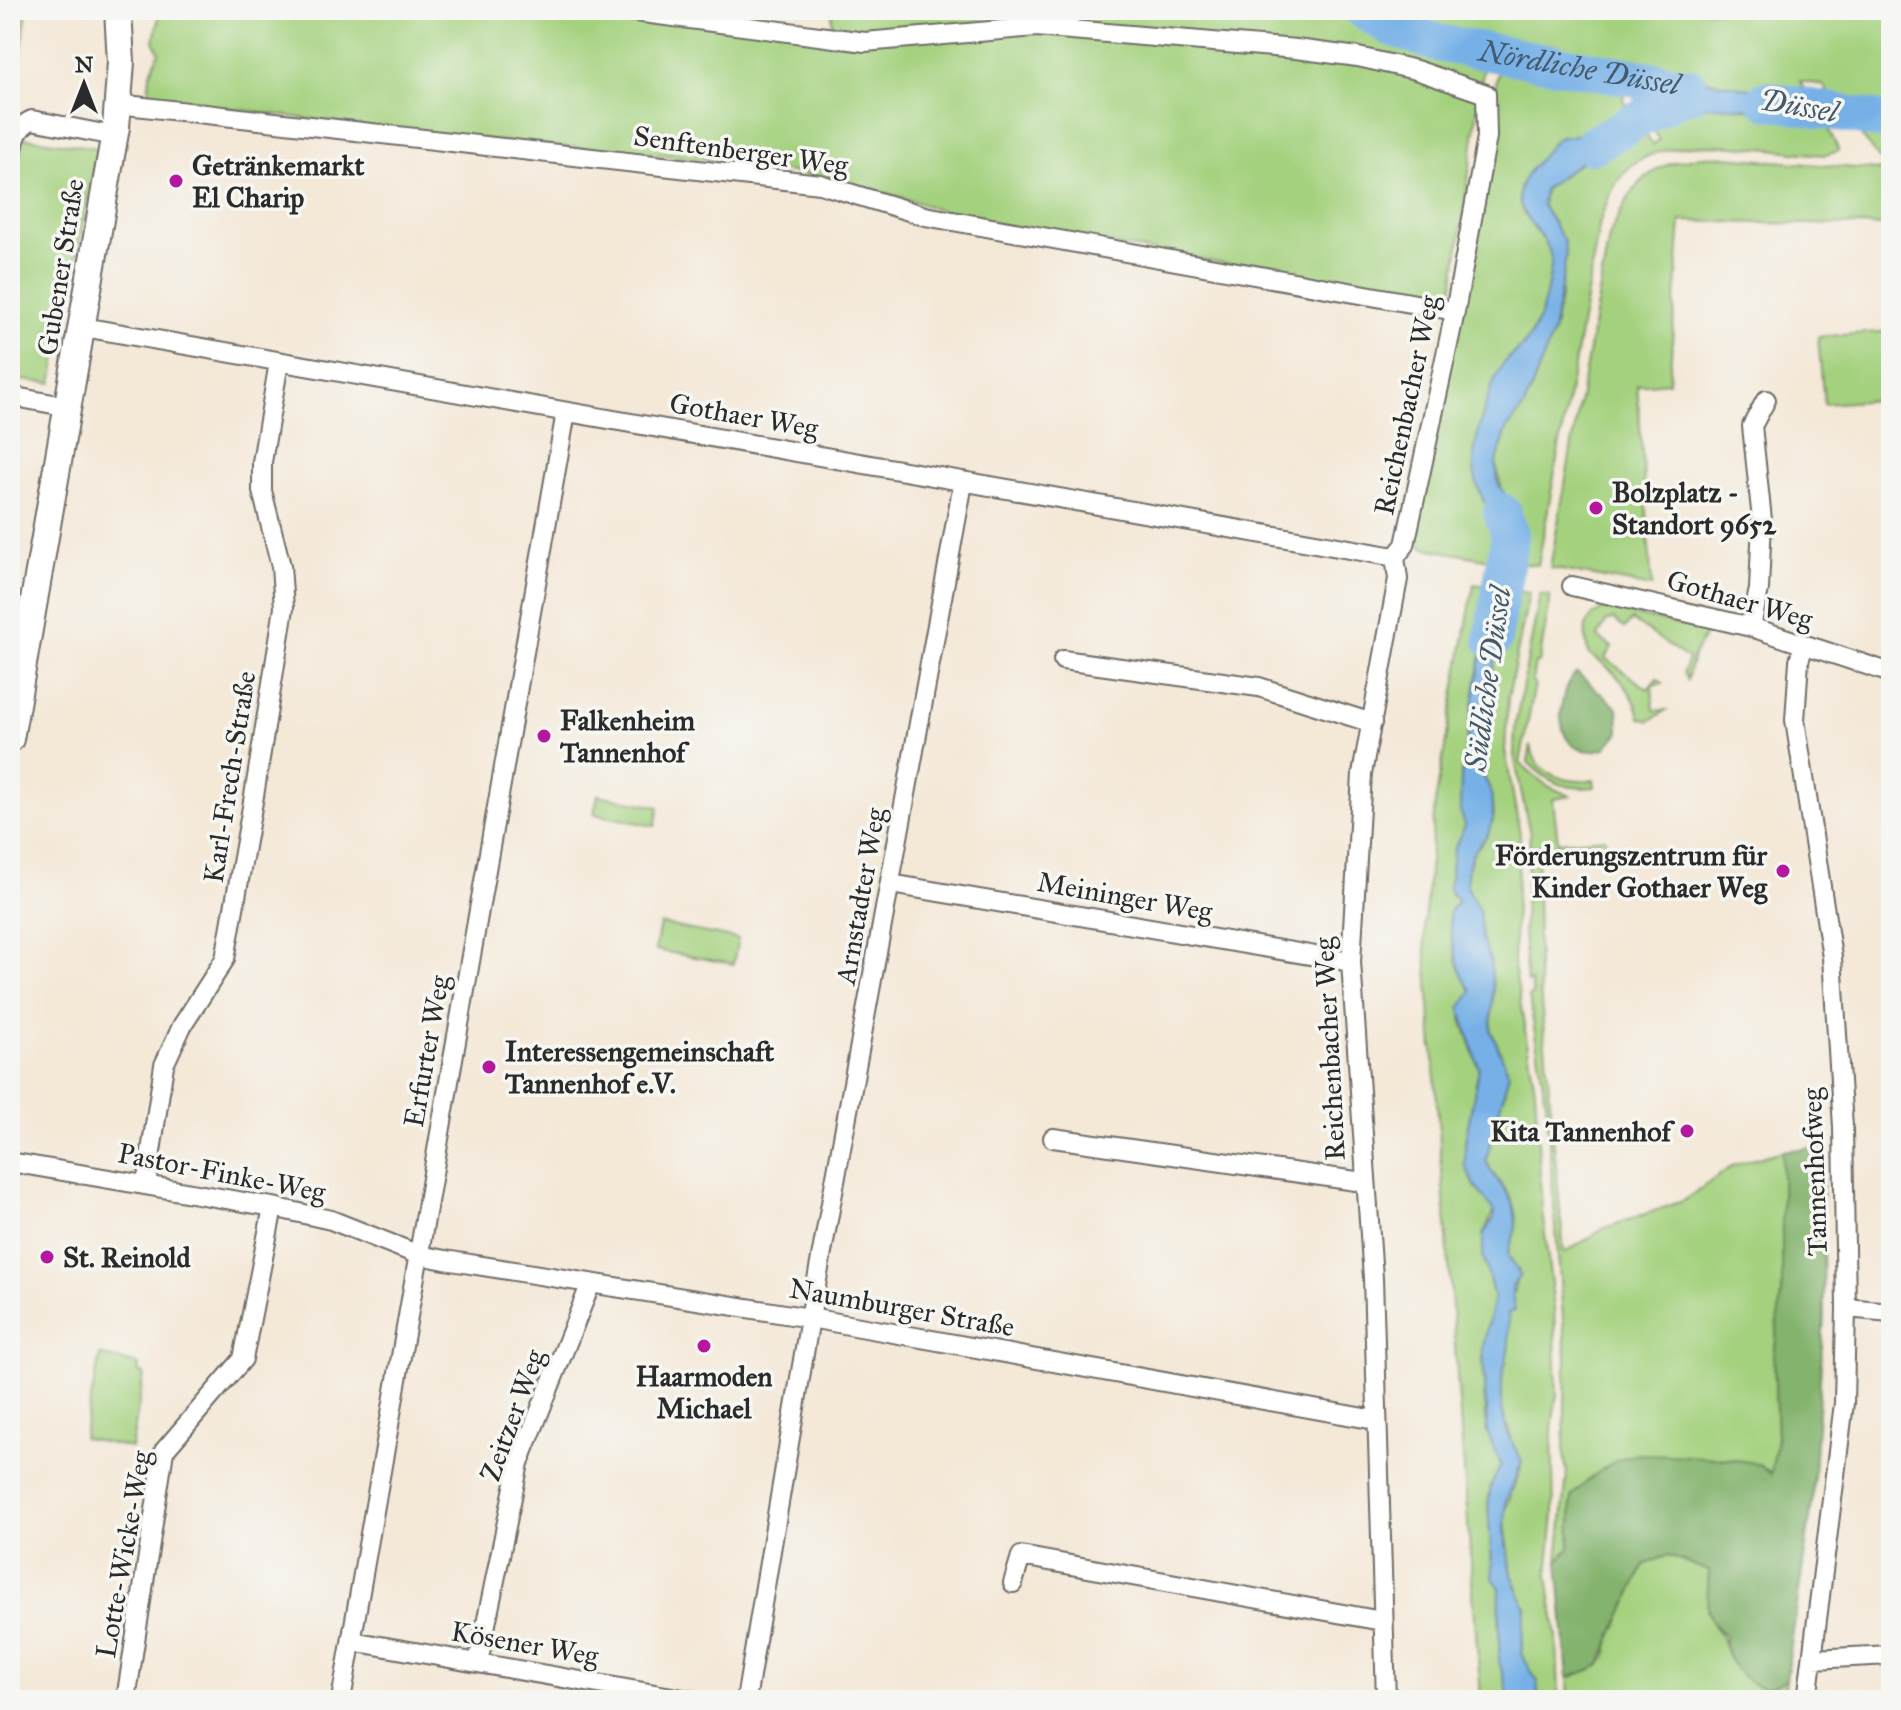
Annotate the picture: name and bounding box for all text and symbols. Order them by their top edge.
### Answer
water label: Nördliche Düssel [1474,32,1685,104]
north arrow [44,44,124,124]
text: N [75,51,94,78]
water label: Düssel [1757,81,1843,131]
street label: Senftenberger Weg [631,118,851,183]
place label: Getränkemarkt El Charip [192,148,365,215]
marker: Getränkemarkt El Charip [167,172,185,190]
street label: Gubener Straße [29,176,92,358]
street label: Reichenbacher Weg [1366,291,1447,518]
street label: Gothaer Weg [667,385,822,446]
place label: Bolzplatz - Standort 9652 [1612,475,1777,542]
marker: Bolzplatz - Standort 9652 [1587,499,1605,517]
street label: Gothaer Weg [1663,562,1818,637]
water label: Südliche Düssel [1457,582,1519,774]
street label: Karl-Frech-Straße [195,669,264,886]
place label: Falkenheim Tannenhof [560,703,695,770]
marker: Falkenheim Tannenhof [535,727,553,745]
street label: Arnstadter Weg [828,804,893,988]
place label: Förderungszentrum für Kinder Gothaer Weg [1495,838,1768,905]
marker: Förderungszentrum für Kinder Gothaer Weg [1774,862,1792,880]
street label: Meininger Weg [1035,864,1216,929]
street label: Reichenbacher Weg [1306,935,1353,1162]
street label: Erfurter Weg [396,971,457,1130]
place label: Interessengemeinschaft Tannenhof e.V. [505,1034,774,1101]
marker: Interessengemeinschaft Tannenhof e.V. [480,1058,498,1076]
street label: Tannenhofweg [1794,1086,1835,1257]
place label: Kita Tannenhof [1490,1114,1676,1149]
marker: Kita Tannenhof [1678,1122,1696,1140]
street label: Pastor-Finke-Weg [115,1135,330,1210]
place label: St. Reinold [63,1240,192,1275]
marker: St. Reinold [38,1248,56,1266]
street label: Naumburger Straße [787,1270,1017,1345]
marker: Haarmoden Michael [695,1337,713,1355]
street label: Zeitzer Weg [472,1344,553,1486]
place label: Haarmoden Michael [636,1359,773,1426]
street label: Lotte-Wicke-Weg [88,1447,159,1661]
street label: Kösener Weg [448,1613,602,1674]

